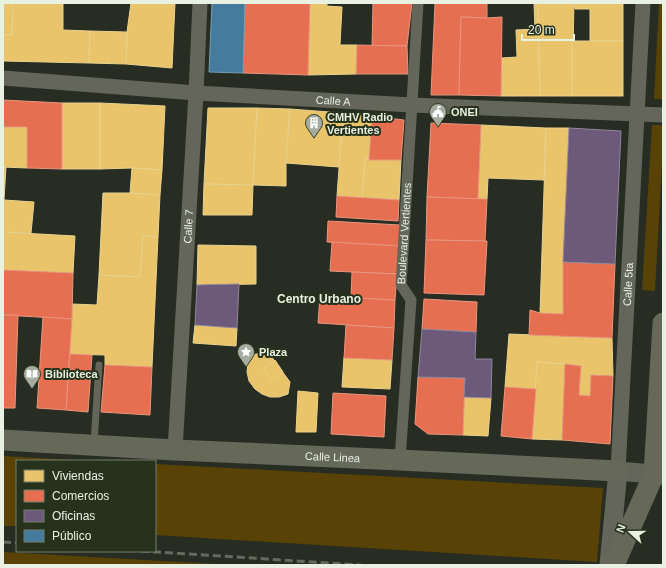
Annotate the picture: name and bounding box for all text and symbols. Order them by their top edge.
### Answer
scale bar [522,16,574,42]
text: 20 m [528,23,555,37]
street label: Calle A [315,94,352,108]
public building icon: ONEI [428,102,448,127]
place label: ONEI [451,106,478,118]
place label: CMHV Radio Vertientes [327,111,393,136]
building icon: CMHV Radio Vertientes [304,113,324,138]
street label: Boulevard Vertientes [395,182,413,285]
street label: Calle 7 [181,209,195,244]
street label: Calle 5ta [621,261,635,306]
district label: Centro Urbano [277,292,361,306]
place icon: Plaza [236,342,256,367]
place label: Plaza [259,346,288,358]
library icon: Biblioteca [22,364,42,389]
place label: Biblioteca [45,368,98,380]
street label: Calle Linea [305,450,361,464]
legend [16,460,156,552]
text: Viviendas [52,469,104,483]
text: Comercios [52,489,109,503]
text: Oficinas [52,509,95,523]
north arrow [610,512,650,552]
text: N [614,523,628,534]
text: Público [52,529,92,543]

